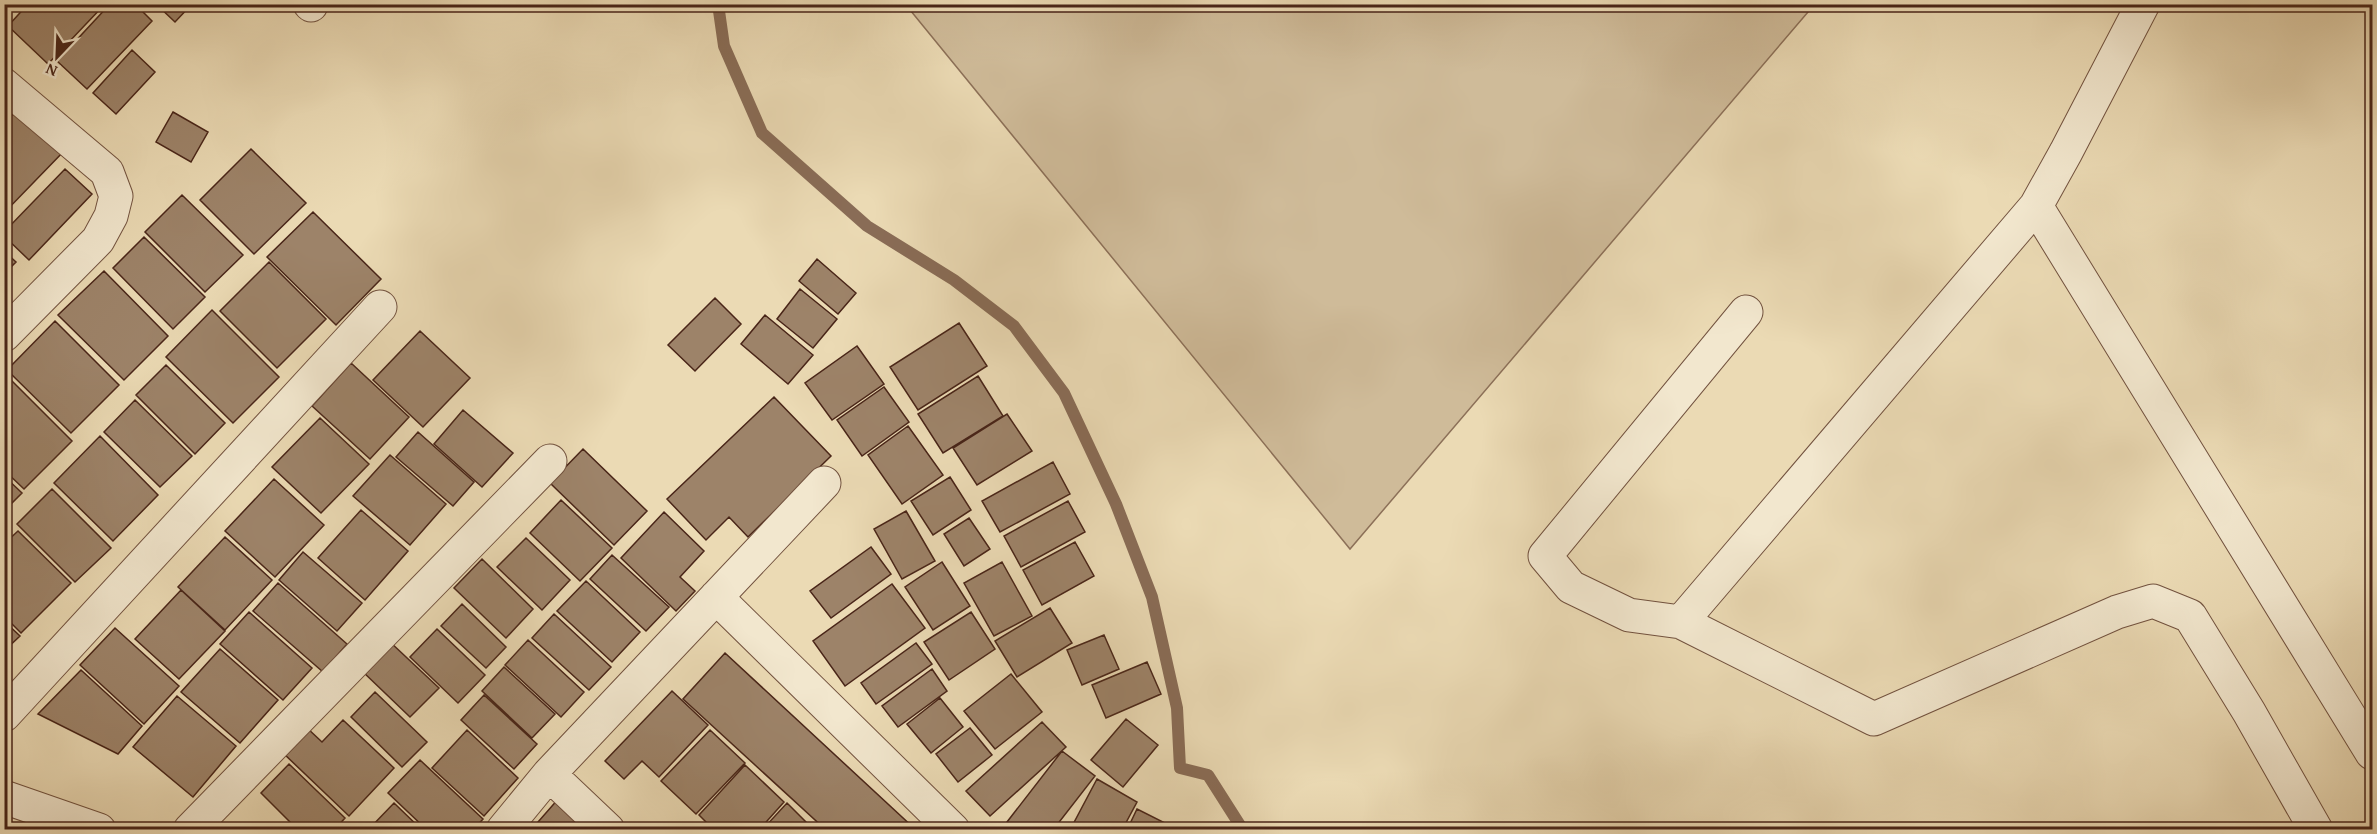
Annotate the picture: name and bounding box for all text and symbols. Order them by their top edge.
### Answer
north arrow [27,27,87,87]
text: N [41,58,61,84]

